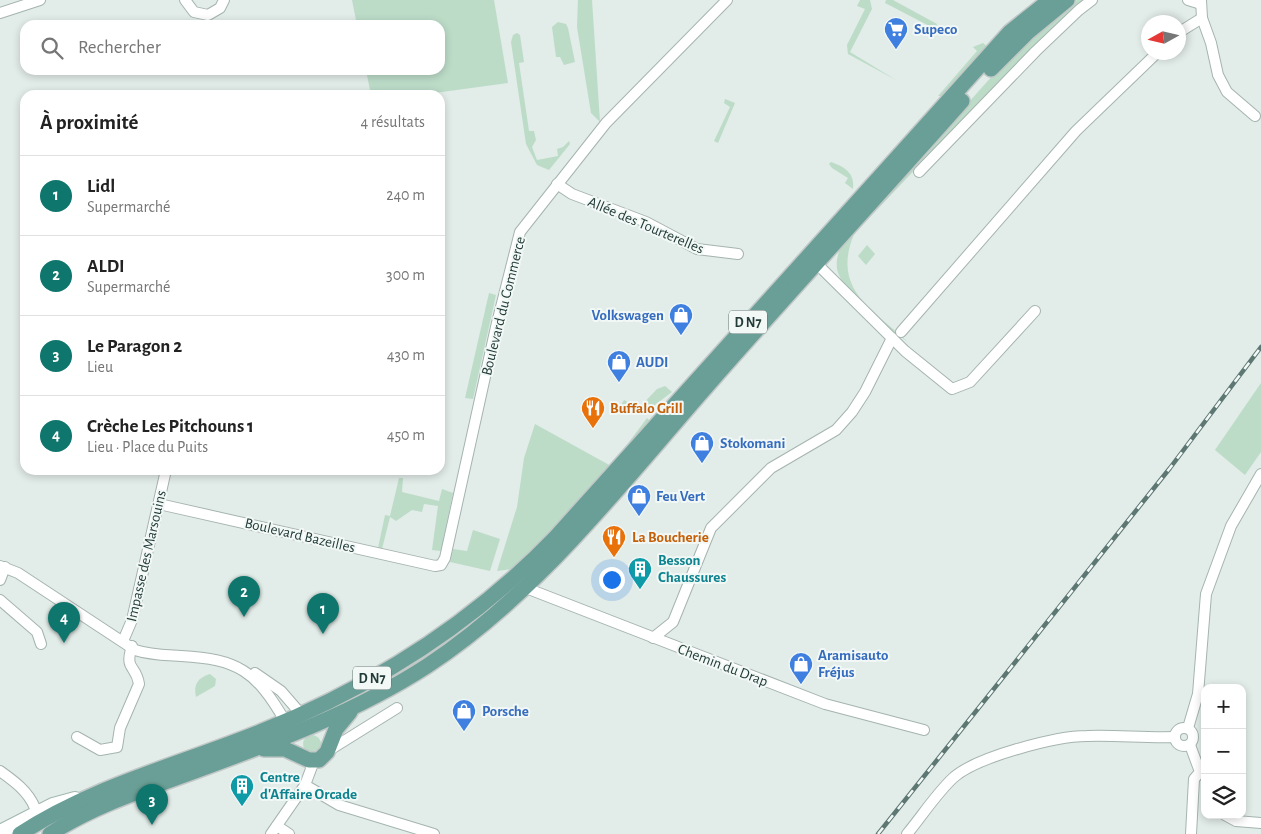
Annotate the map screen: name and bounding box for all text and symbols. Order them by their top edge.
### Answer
north arrow [1141,15,1186,60]
supermarket icon: Supeco [883,16,909,50]
search box [20,20,445,75]
place label: Supeco [914,22,957,37]
icon: search [38,34,66,62]
text: Rechercher [78,38,161,57]
text: À proximité [40,112,138,133]
text: 4 résultats [361,114,425,130]
text: Lidl [87,177,115,196]
text: 1 [53,187,59,203]
text: 240 m [386,187,425,203]
street label: Allée des Tourterelles [586,194,706,257]
text: Supermarché [87,199,170,215]
street label: Boulevard du Commerce [479,235,528,377]
text: ALDI [87,257,125,276]
text: 2 [52,267,60,283]
text: 300 m [386,267,425,283]
text: Supermarché [87,279,170,295]
shop icon: Volkswagen [668,302,694,336]
place label: Volkswagen [591,308,664,323]
road number: D N7 [729,311,767,334]
text: Le Paragon 2 [87,337,182,356]
text: 3 [53,347,59,363]
text: 430 m [387,347,425,363]
shop icon: AUDI [606,349,632,383]
place label: AUDI [636,355,668,370]
text: Lieu [87,359,113,375]
restaurant icon: Buffalo Grill [580,395,606,429]
place label: Buffalo Grill [610,401,683,416]
text: Crèche Les Pitchouns 1 [87,417,254,436]
text: 4 [52,427,60,443]
text: 450 m [387,427,425,443]
shop icon: Stokomani [689,430,715,464]
place label: Stokomani [720,436,785,451]
text: Lieu · Place du Puits [87,439,208,455]
shop icon: Feu Vert [626,483,652,517]
street label: Impasse des Marsouins [124,489,169,623]
place label: Feu Vert [656,489,705,504]
street label: Boulevard Bazeilles [243,515,357,555]
restaurant icon: La Boucherie [601,524,627,558]
place label: La Boucherie [632,530,709,545]
place label: Besson Chaussures [658,553,726,585]
building icon: Besson Chaussures [627,556,653,590]
your location [599,567,625,593]
pin: 2 [228,576,260,617]
pin: 1 [307,593,339,634]
pin: 4 [48,602,80,643]
street label: Chemin du Drap [676,641,770,690]
place label: Aramisauto Fréjus [818,648,888,680]
shop icon: Aramisauto Fréjus [788,651,814,685]
road number: D N7 [353,666,391,690]
map controls [1201,684,1246,819]
button: + [1201,684,1246,729]
shop icon: Porsche [451,698,477,732]
place label: Porsche [482,704,529,719]
button: − [1201,729,1246,774]
place label: Centre d'Affaire Orcade [260,770,357,802]
building icon: Centre d'Affaire Orcade [229,773,255,807]
button: layers [1201,774,1246,819]
pin: 3 [136,784,168,825]

